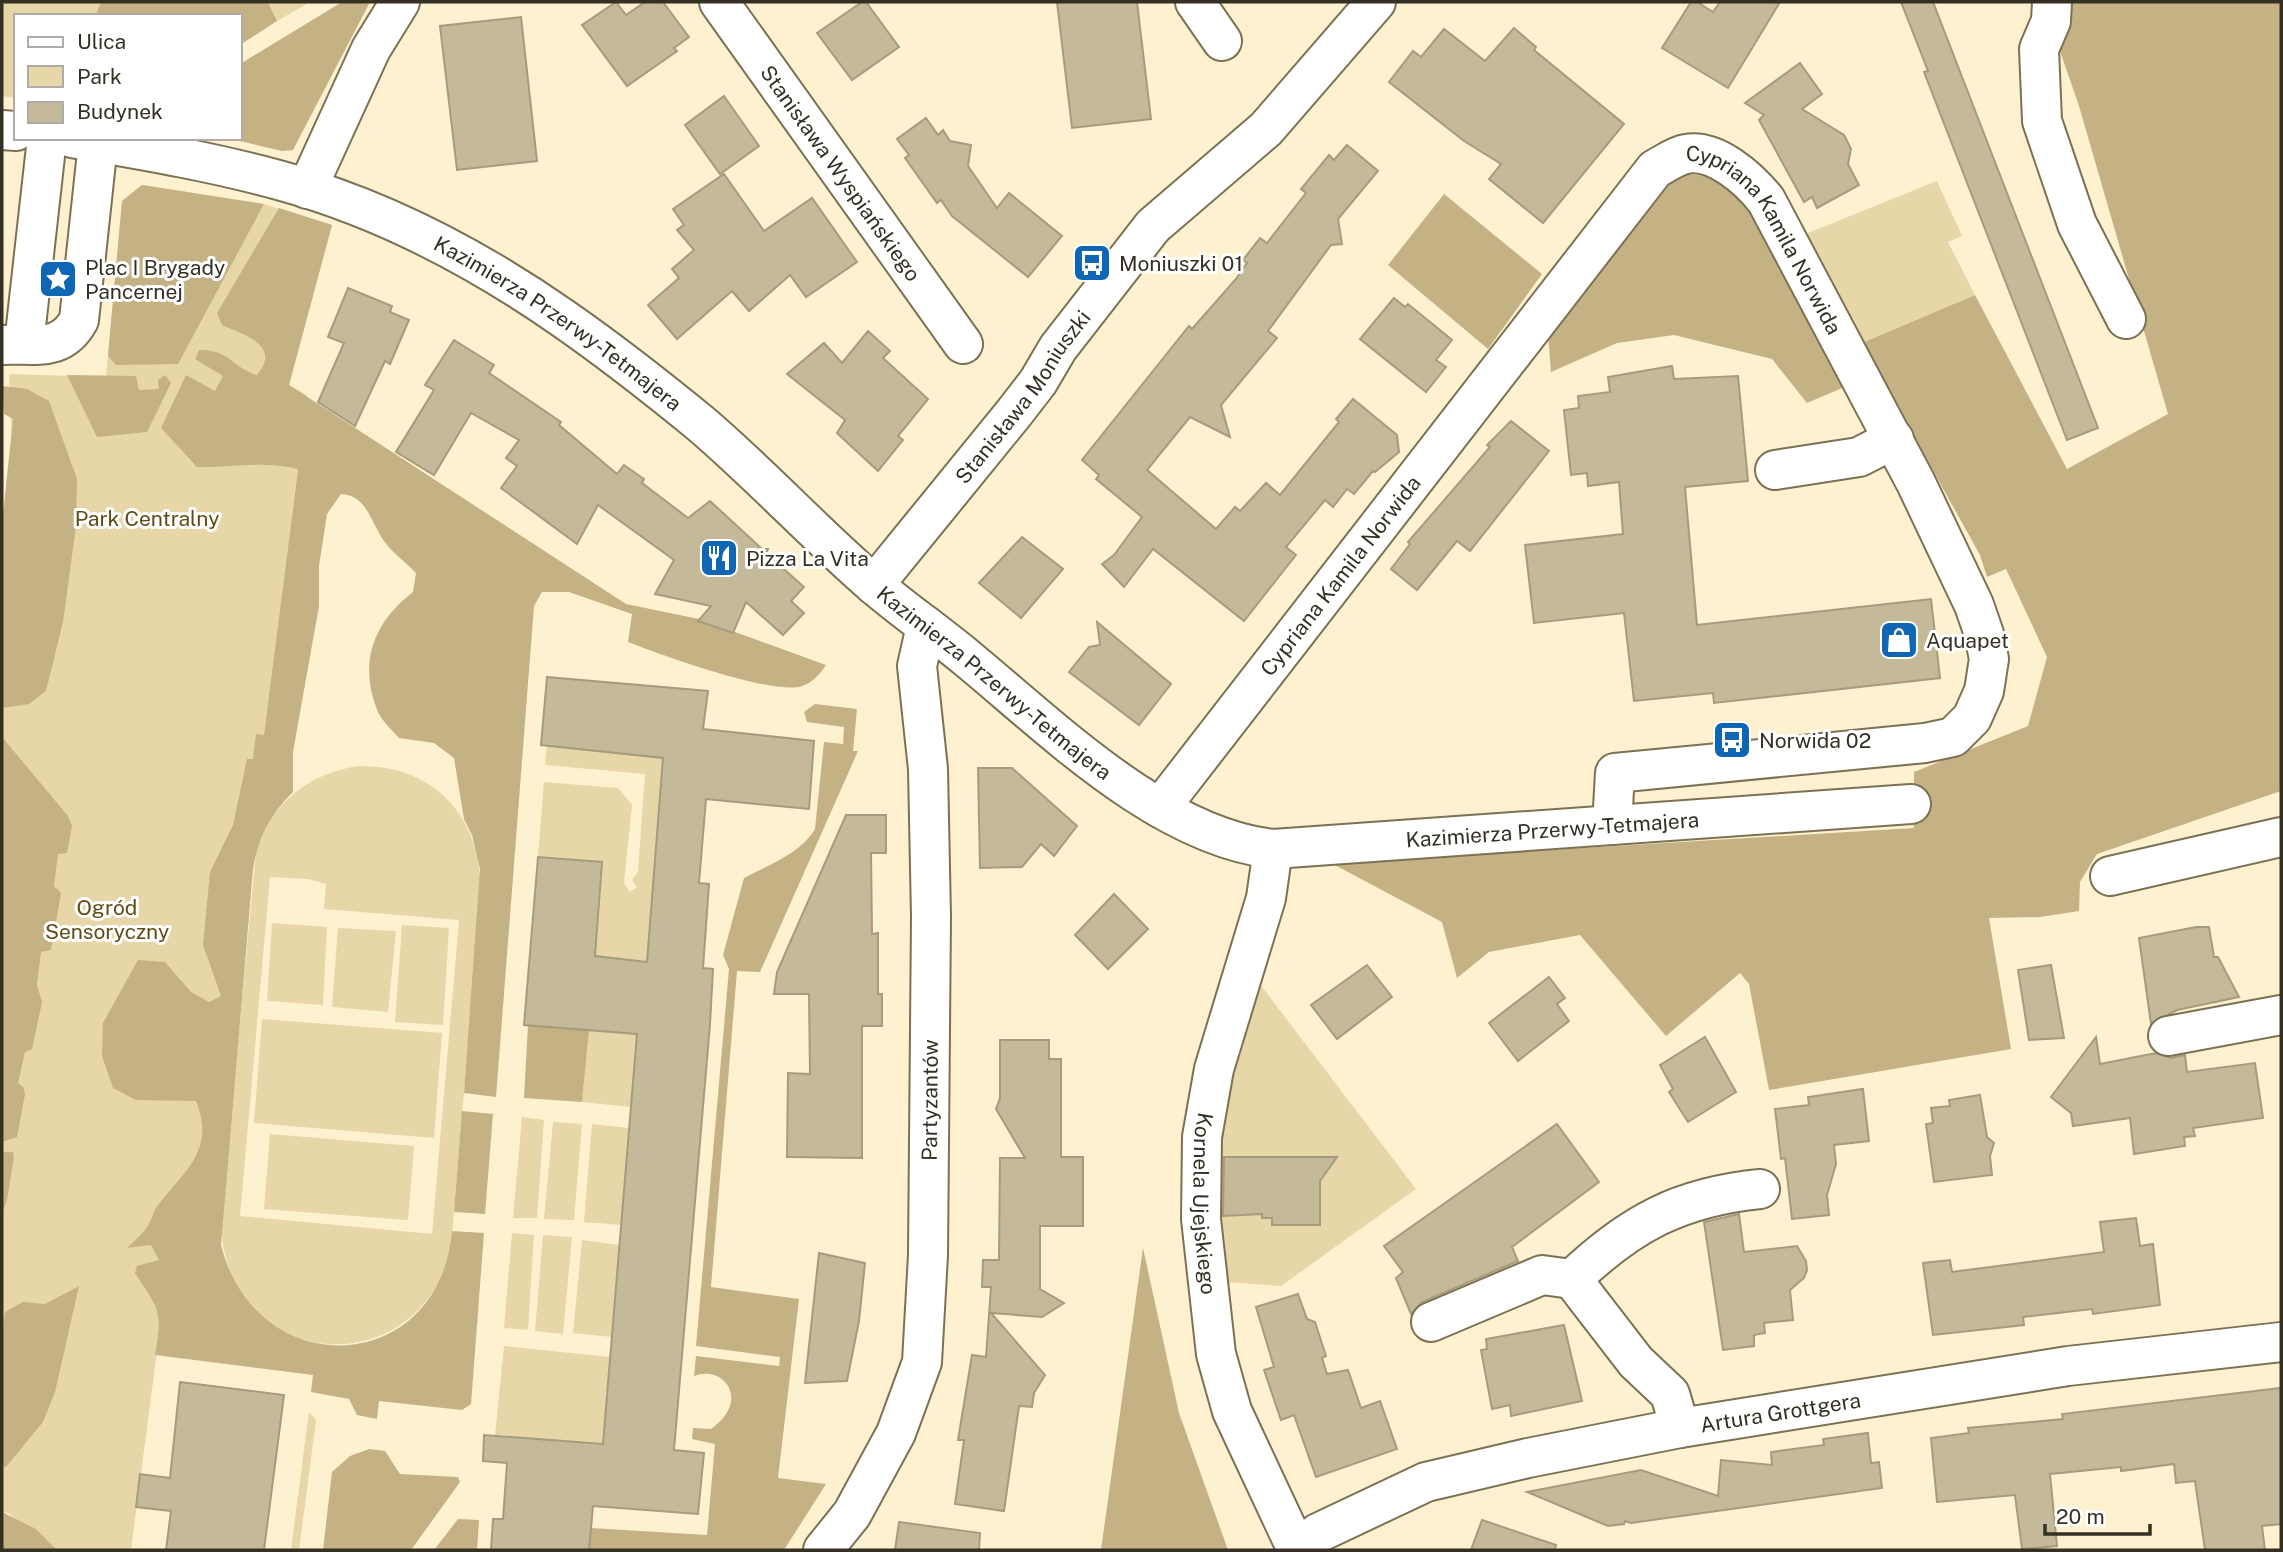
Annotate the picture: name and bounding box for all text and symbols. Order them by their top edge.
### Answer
legend [14,14,242,140]
text: Ulica [77,29,126,54]
street label: Stanisława Wyspiańskiego [756,60,926,286]
text: Park [77,64,122,89]
text: Budynek [77,99,163,124]
street label: Cypriana Kamila Norwida [1686,141,1847,338]
street label: Kazimierza Przerwy-Tetmajera [430,230,687,416]
bus stop icon: Moniuszki 01 [1071,242,1113,284]
place label: Moniuszki 01 [1119,251,1243,276]
place label: Plac I Brygady Pancernej [85,255,225,304]
place icon: Plac I Brygady Pancernej [37,258,79,300]
street label: Stanisława Moniuszki [949,305,1095,488]
street label: Cypriana Kamila Norwida [1255,471,1425,681]
park label: Park Centralny [75,506,219,531]
restaurant icon: Pizza La Vita [698,537,740,579]
place label: Pizza La Vita [746,546,869,571]
street label: Kazimierza Przerwy-Tetmajera [872,580,1116,785]
shop icon: Aquapet [1878,619,1920,661]
place label: Aquapet [1926,628,2009,653]
bus stop icon: Norwida 02 [1711,719,1753,761]
place label: Norwida 02 [1759,728,1871,753]
street label: Kazimierza Przerwy-Tetmajera [1405,806,1700,852]
park label: Ogród Sensoryczny [45,895,169,944]
street label: Partyzantów [916,1039,942,1161]
street label: Kornela Ujejskiego [1188,1111,1222,1296]
street label: Artura Grottgera [1698,1387,1862,1437]
scale bar [2045,1492,2150,1536]
text: 20 m [2056,1504,2105,1529]

